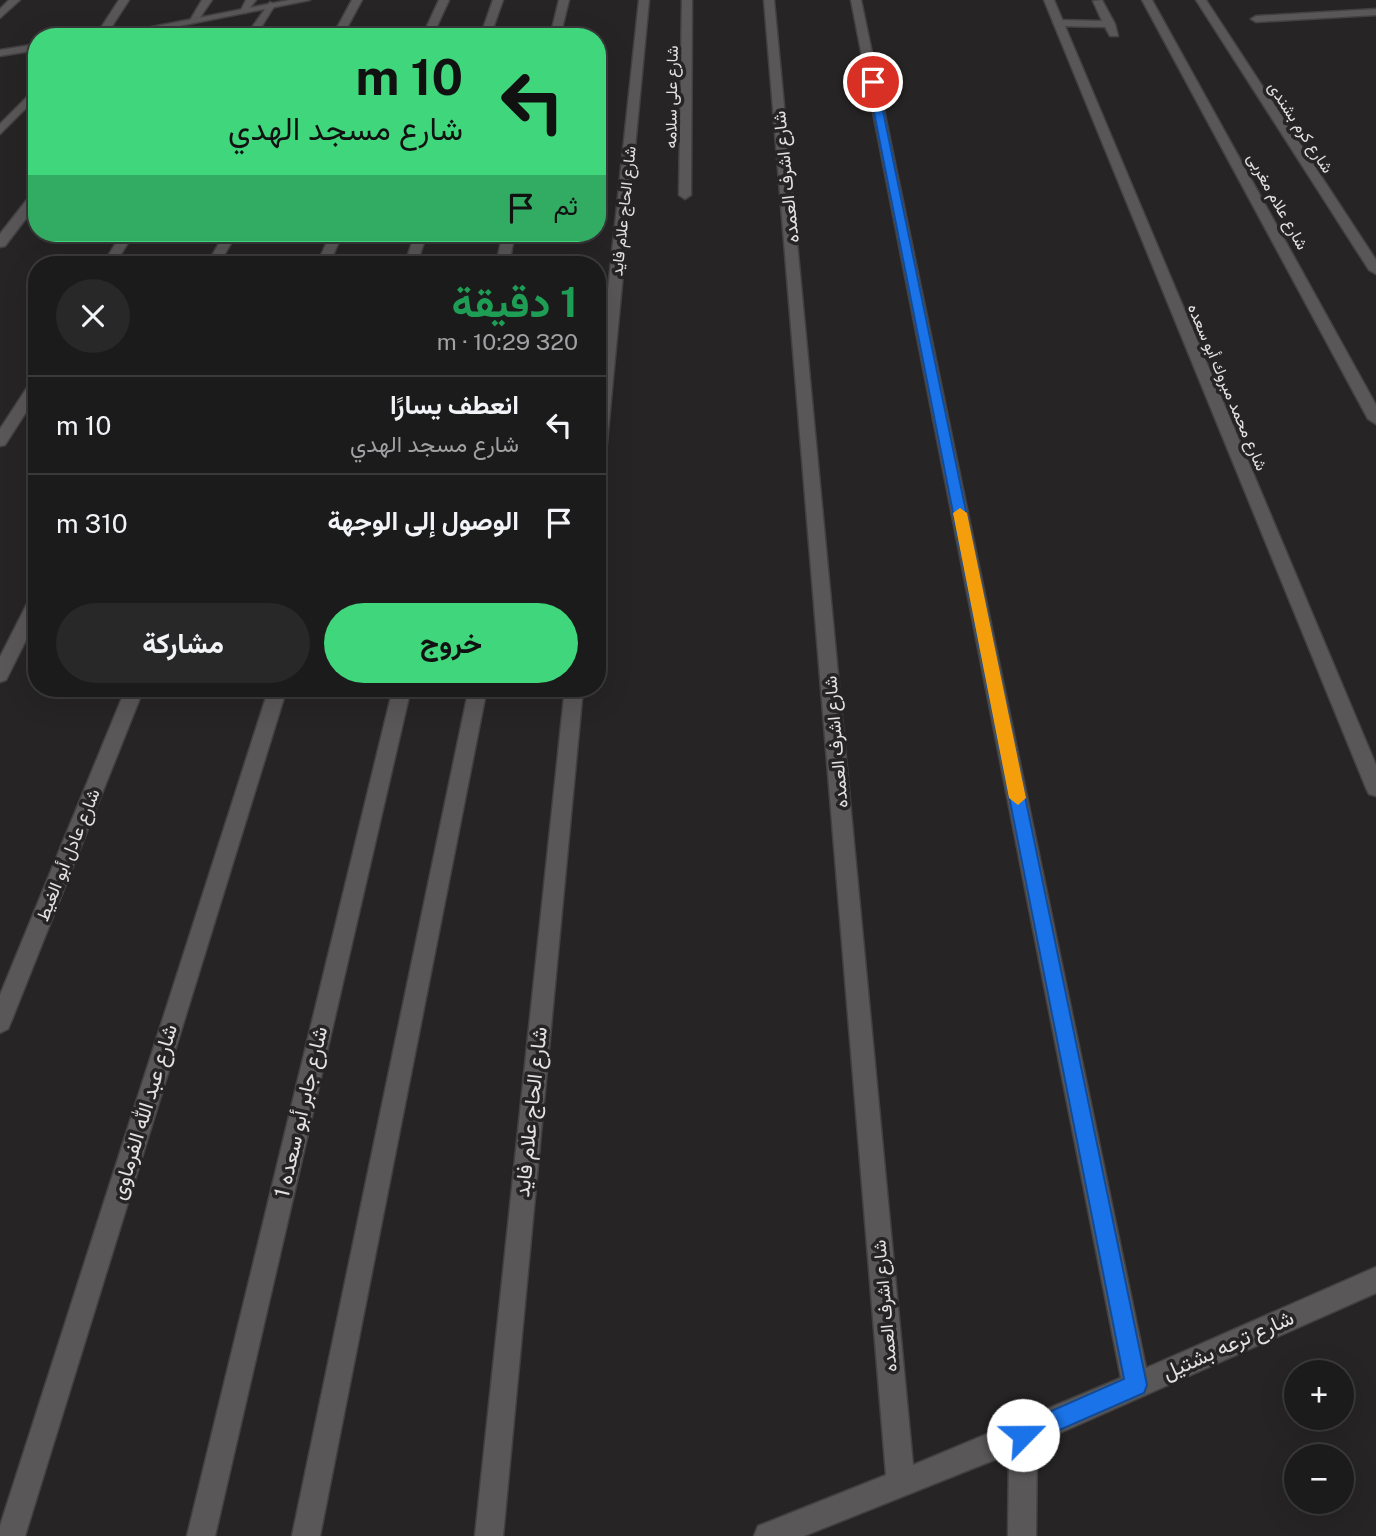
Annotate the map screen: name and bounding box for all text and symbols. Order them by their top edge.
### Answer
street label: شارع على سلامه [661,45,684,149]
text: 10 m [355,48,463,106]
pin [843,52,903,112]
icon: left [487,56,578,147]
icon: arrive [854,63,892,101]
street label: شارع كرم بشندى [1262,78,1337,178]
text: شارع مسجد الهدي [228,110,463,147]
street label: شارع اشرف العمده [768,110,805,244]
street label: شارع الحاج علام فايد [607,145,642,277]
street label: شارع علام مغربى [1241,150,1312,254]
icon: arrive [502,189,540,227]
text: ثم [554,190,578,221]
text: 1 دقيقة [452,277,578,326]
button: close [56,279,130,353]
street label: شارع محمد مبروك أبو سعده [1182,301,1271,474]
text: 320 m · 10:29 [437,328,578,355]
text: انعطف يسارًا [390,389,519,420]
icon: left [540,406,578,444]
text: 10 m [56,410,111,441]
text: شارع مسجد الهدي [350,430,519,457]
icon: arrive [540,504,578,542]
text: الوصول إلى الوجهة [328,505,519,536]
text: 310 m [56,508,128,539]
button: مشاركة [56,603,310,683]
button: خروج [324,603,578,683]
street label: شارع اشرف العمده [819,675,854,809]
street label: شارع عادل أبو الغيط [31,786,106,925]
street label: شارع عبد الله الفرماوى [105,1021,184,1203]
street label: شارع جابر أبو سعده 1 [269,1024,334,1200]
street label: شارع الحاج علام فايد [509,1025,554,1199]
street label: شارع اشرف العمده [868,1239,903,1373]
street label: شارع ترعه بشتيل [1158,1304,1298,1386]
map controls [1284,1360,1354,1514]
button: + [1284,1360,1354,1430]
position arrow [986,1398,1060,1472]
button: − [1284,1444,1354,1514]

